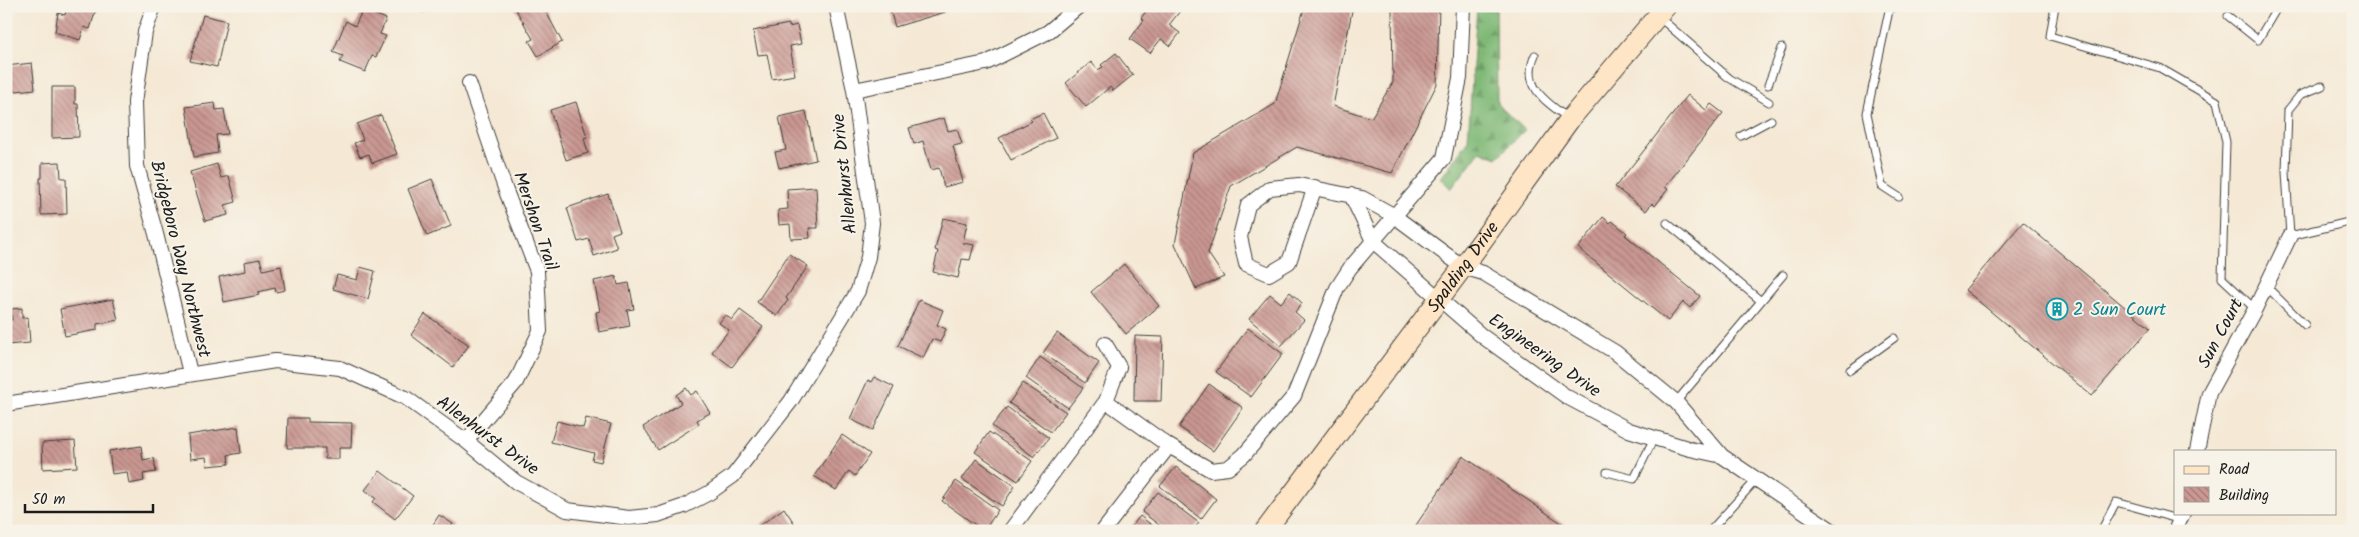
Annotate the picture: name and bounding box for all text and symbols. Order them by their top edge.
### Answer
street label: Allenhurst Drive [825,112,866,236]
street label: Bridgeboro Way Northwest [141,158,218,362]
street label: Mershon Trail [504,168,565,276]
street label: Spalding Drive [1420,216,1507,320]
street label: Sun Court [2191,293,2252,374]
place label: 2 Sun Court [2073,296,2167,325]
building icon: 2 Sun Court [2045,297,2069,321]
street label: Engineering Drive [1482,307,1606,406]
street label: Allenhurst Drive [430,389,545,484]
legend [2174,450,2336,514]
text: Road [2219,458,2250,482]
scale bar [25,482,152,514]
text: Building [2219,484,2269,508]
text: 50 m [32,488,66,512]

